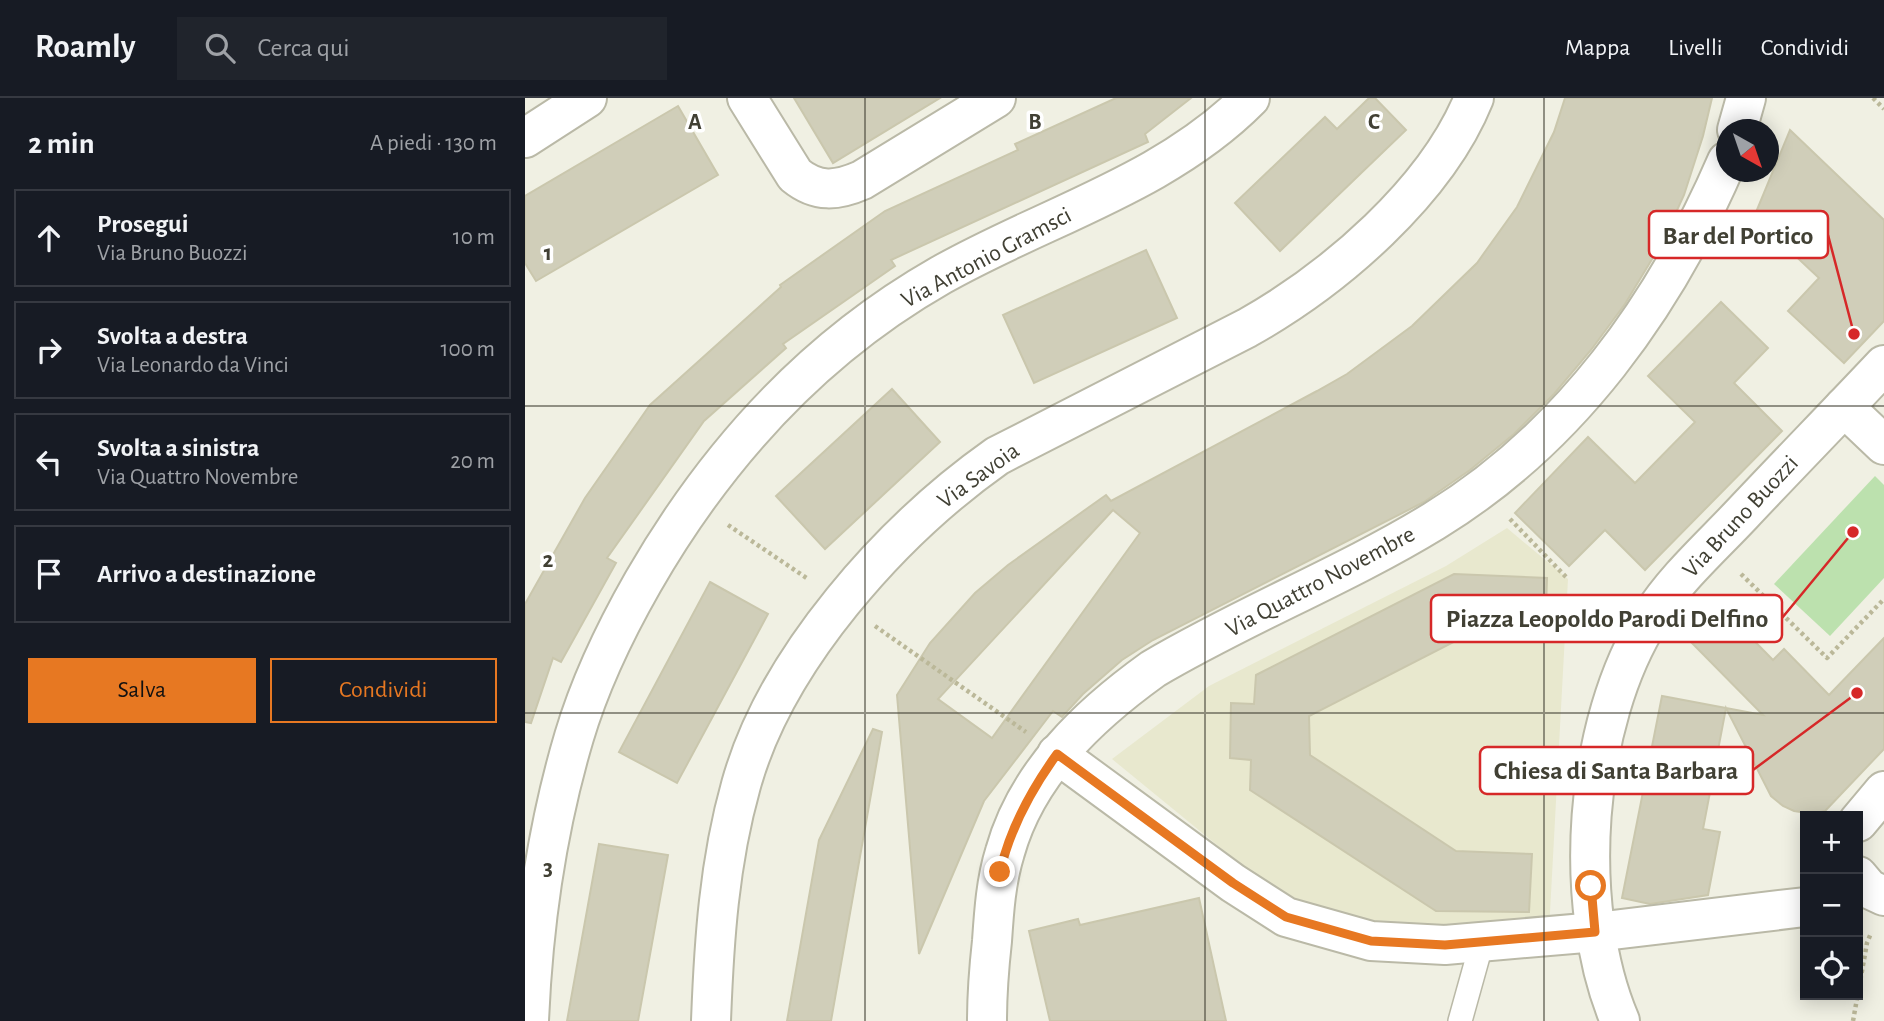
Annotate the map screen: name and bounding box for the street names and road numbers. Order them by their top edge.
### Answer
street label: Via Antonio Gramsci [898,203,1075,313]
street label: Via Savoia [933,438,1024,513]
street label: Via Bruno Buozzi [1678,451,1803,582]
street label: Via Quattro Novembre [1222,522,1419,642]

